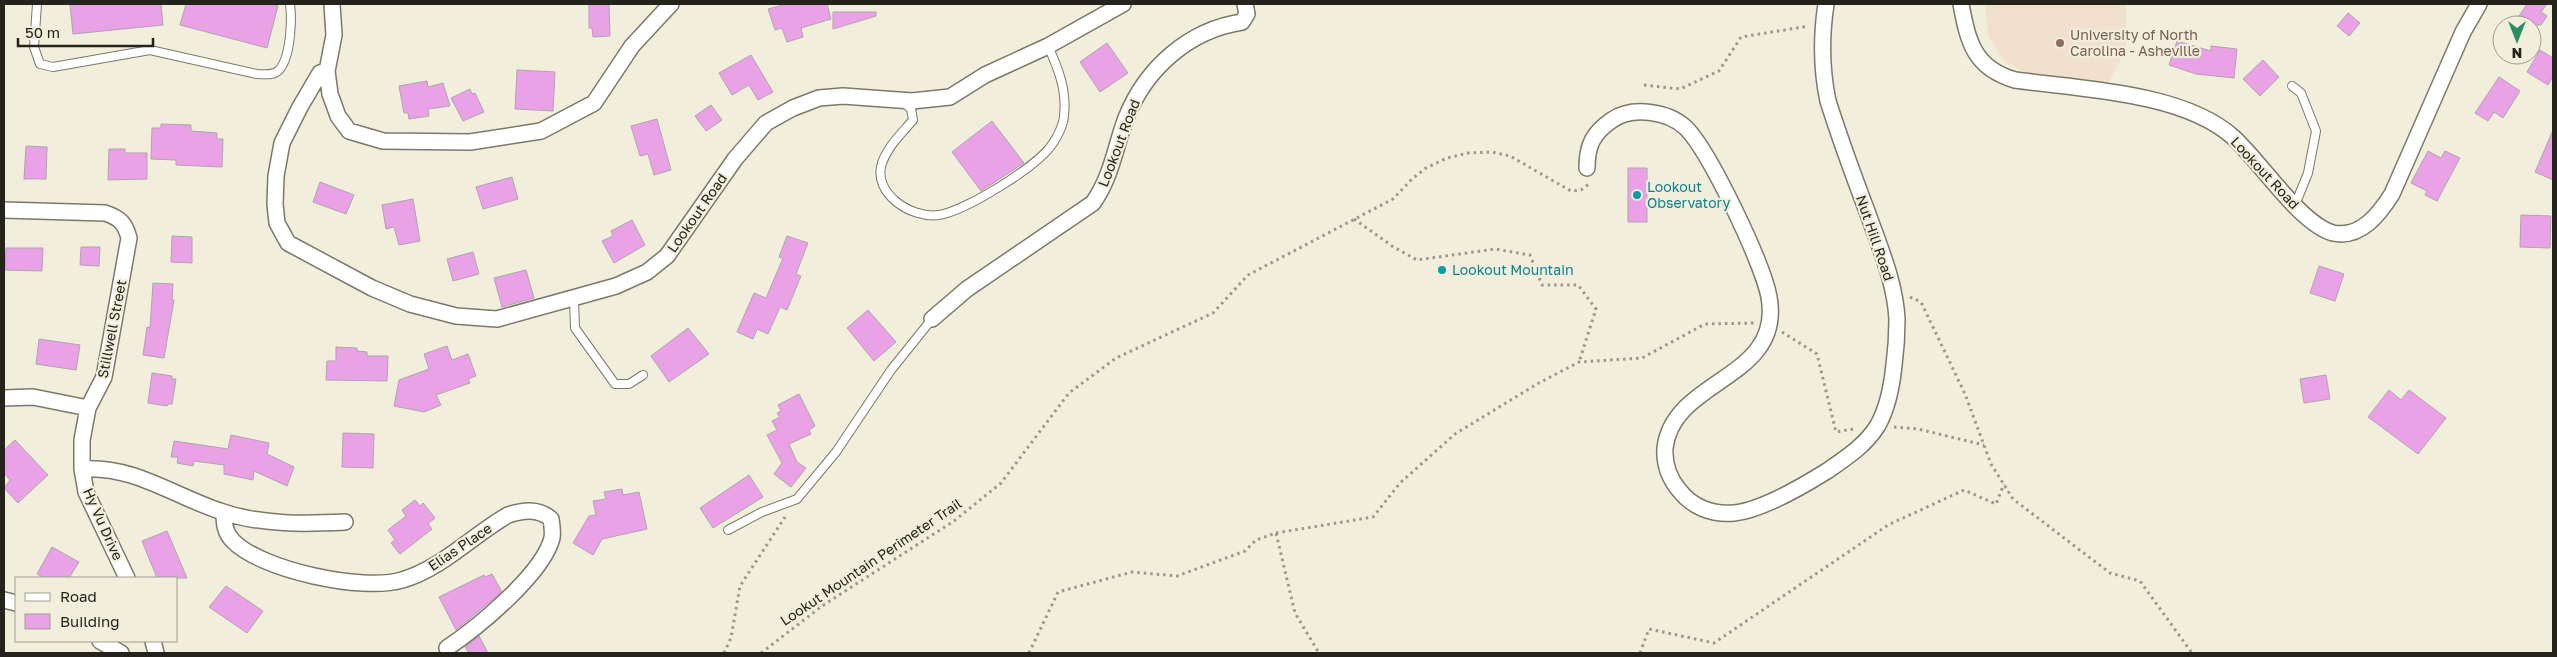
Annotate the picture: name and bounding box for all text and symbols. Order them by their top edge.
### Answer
scale bar [18,15,152,47]
north arrow [2492,15,2542,65]
text: 50 m [25,23,60,41]
place label: University of North Carolina - Asheville [2070,26,2200,59]
marker: University of North Carolina - Asheville [2054,37,2066,49]
text: N [2512,45,2522,62]
street label: Lookout Road [1094,97,1143,189]
street label: Lookout Road [2228,133,2303,212]
street label: Lookout Road [663,170,730,255]
place label: Lookout Observatory [1647,178,1730,211]
marker: Lookout Observatory [1631,189,1643,201]
street label: Nut Hill Road [1853,193,1898,283]
place label: Lookout Mountain [1452,261,1574,278]
marker: Lookout Mountain [1436,264,1448,276]
street label: Stillwell Street [94,278,129,380]
street label: Hy Vu Drive [80,485,127,563]
street label: Lookut Mountain Perimeter Trail [777,494,965,629]
street label: Elias Place [425,519,495,574]
legend [15,577,178,642]
text: Road [60,587,97,605]
text: Building [60,612,120,630]

